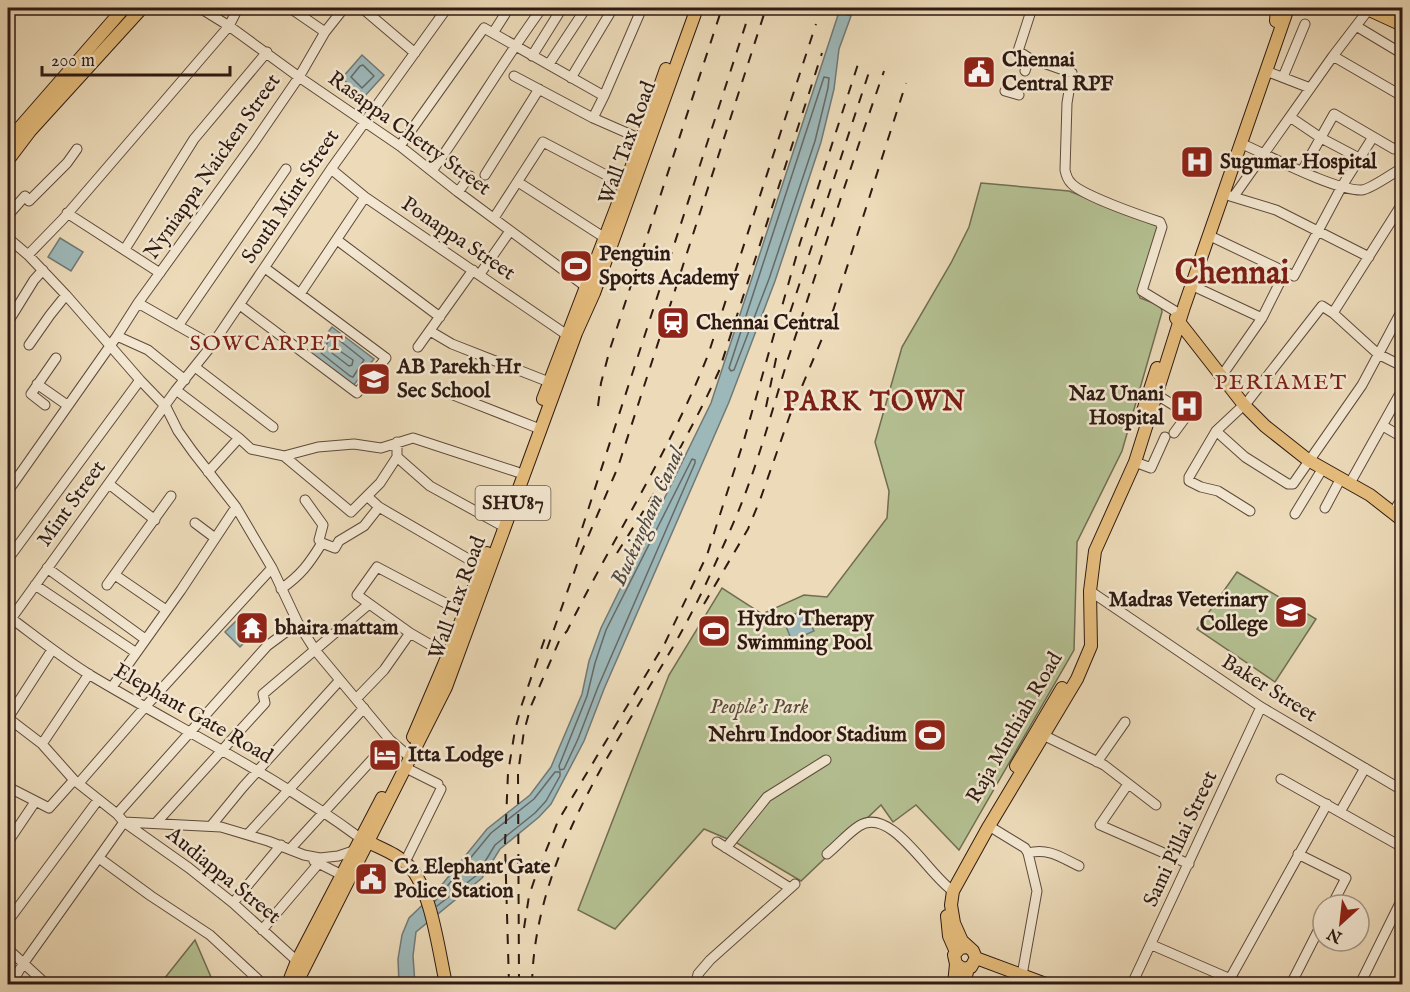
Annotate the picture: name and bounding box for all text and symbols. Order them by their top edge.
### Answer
scale bar [42,39,230,77]
place label: Chennai Central RPF [1002,47,1114,98]
text: 200 m [51,50,95,73]
public building icon: Chennai Central RPF [961,54,997,90]
street label: Rasappa Chetty Street [322,66,496,202]
street label: Nyniappa Naicken Street [139,69,287,265]
street label: Wall Tax Road [593,77,663,208]
street label: South Mint Street [236,125,346,269]
hospital icon: Sugumar Hospital [1179,144,1215,180]
place label: Sugumar Hospital [1220,149,1378,176]
street label: Ponappa Street [396,191,520,287]
place label: Penguin Sports Academy [599,241,739,292]
sports icon: Penguin Sports Academy [558,248,594,284]
district label: Chennai [1175,253,1289,295]
station icon: Chennai Central [655,305,691,341]
place label: Chennai Central [696,310,840,337]
district label: SOWCARPET [190,330,344,358]
place label: AB Parekh Hr Sec School [396,354,521,405]
school or university icon: AB Parekh Hr Sec School [356,361,392,397]
district label: PERIAMET [1215,369,1347,397]
place label: Naz Unani Hospital [1068,381,1165,432]
district label: PARK TOWN [783,386,967,420]
hospital icon: Naz Unani Hospital [1169,388,1205,424]
water label: Buckingham Canal [605,442,692,591]
street label: Mint Street [32,455,112,553]
road number: SHU87 [476,486,550,520]
street label: Wall Tax Road [423,532,493,663]
place label: Madras Veterinary College [1108,587,1269,638]
school or university icon: Madras Veterinary College [1273,594,1309,630]
place label: Hydro Therapy Swimming Pool [737,606,874,657]
temple icon: bhaira mattam [234,610,270,646]
sports icon: Hydro Therapy Swimming Pool [696,613,732,649]
place label: bhaira mattam [274,615,399,642]
street label: Raja Muthiah Road [961,647,1070,808]
street label: Baker Street [1216,649,1322,729]
street label: Elephant Gate Road [109,658,278,771]
park label: People's Park [710,694,809,721]
sports icon: Nehru Indoor Stadium [912,717,948,753]
place label: Nehru Indoor Stadium [707,722,908,749]
hotel icon: Itta Lodge [367,737,403,773]
place label: Itta Lodge [408,742,504,769]
street label: Sami Pillai Street [1138,767,1224,911]
street label: Audiappa Street [159,821,286,930]
place label: C2 Elephant Gate Police Station [394,854,551,905]
public building icon: C2 Elephant Gate Police Station [353,861,389,897]
north arrow [1311,893,1371,953]
text: N [1324,922,1347,947]

